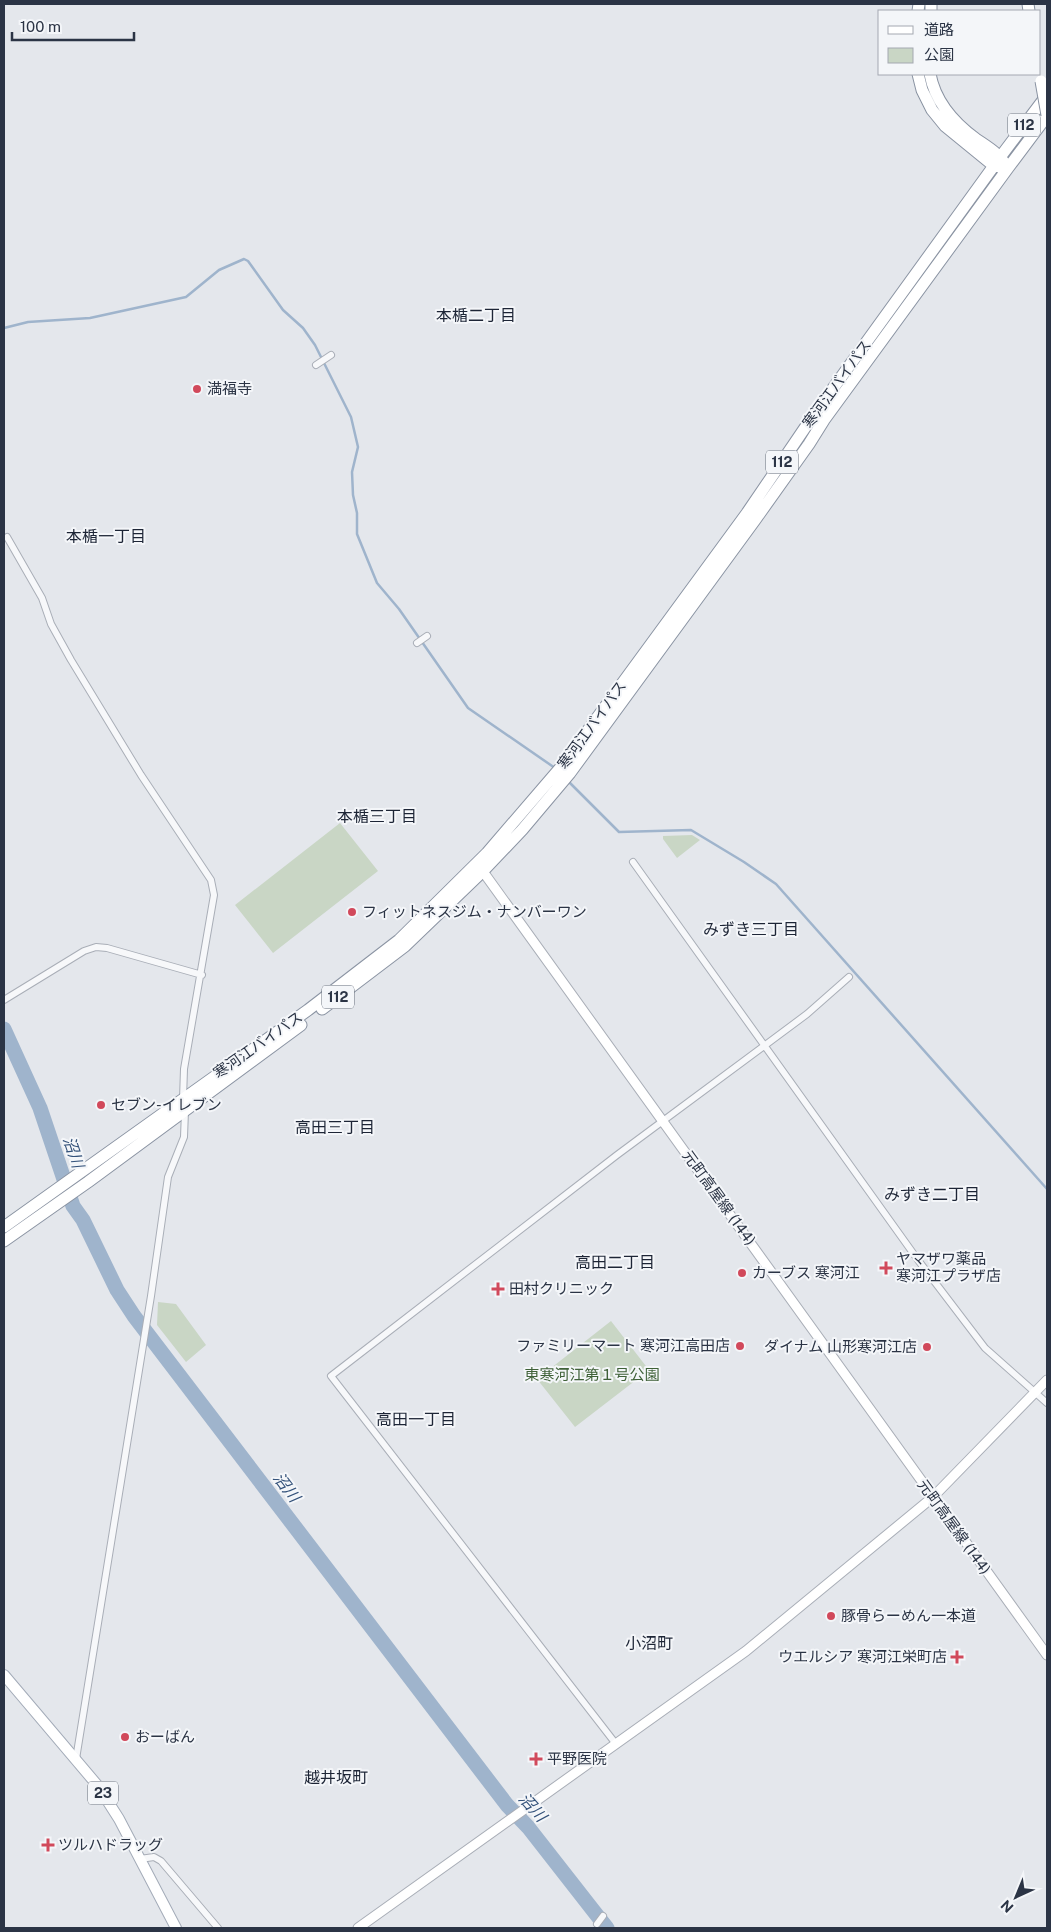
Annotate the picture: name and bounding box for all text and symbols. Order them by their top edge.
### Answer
scale bar [12,10,135,42]
legend [878,10,1041,75]
text: 100 m [20,18,61,35]
text: 道路 [924,21,954,38]
text: 公園 [924,46,954,63]
road number: 112 [1008,114,1040,136]
district label: 本楯二丁目 [436,306,516,325]
street label: 寒河江バイパス [799,336,874,431]
place label: 満福寺 [207,380,252,397]
marker: 満福寺 [191,383,203,395]
road number: 112 [766,451,798,474]
district label: 本楯一丁目 [66,527,146,546]
street label: 寒河江バイパス [554,677,629,772]
district label: 本楯三丁目 [337,807,417,826]
place label: フィットネスジム・ナンバーワン [362,903,587,920]
marker: フィットネスジム・ナンバーワン [346,906,358,918]
district label: みずき三丁目 [703,920,799,939]
road number: 112 [322,986,354,1009]
street label: 寒河江バイパス [210,1008,305,1082]
place label: セブン-イレブン [111,1096,222,1113]
marker: セブン-イレブン [95,1099,107,1111]
district label: 高田三丁目 [295,1118,375,1137]
water label: 沼川 [59,1134,88,1172]
street label: 元町高屋線 (144) [679,1147,759,1248]
district label: みずき二丁目 [884,1185,980,1204]
place label: ヤマザワ薬品 寒河江プラザ店 [896,1250,1001,1284]
district label: 高田二丁目 [575,1253,655,1272]
marker: ヤマザワ薬品 寒河江プラザ店 [880,1262,892,1274]
place label: カーブス 寒河江 [752,1264,860,1281]
marker: カーブス 寒河江 [736,1267,748,1279]
place label: 田村クリニック [509,1280,614,1297]
marker: 田村クリニック [491,1282,505,1296]
place label: ファミリーマート 寒河江高田店 [516,1337,730,1354]
place label: ダイナム 山形寒河江店 [764,1338,917,1355]
marker: ファミリーマート 寒河江高田店 [734,1340,746,1352]
marker: ダイナム 山形寒河江店 [921,1341,933,1353]
park label: 東寒河江第１号公園 [524,1366,660,1383]
district label: 高田一丁目 [376,1410,456,1429]
water label: 沼川 [269,1469,305,1507]
street label: 元町高屋線 (144) [914,1476,994,1577]
place label: 豚骨らーめん一本道 [841,1607,976,1624]
marker: 豚骨らーめん一本道 [825,1610,837,1622]
district label: 小沼町 [625,1634,673,1653]
place label: ウエルシア 寒河江栄町店 [778,1648,947,1665]
marker: ウエルシア 寒河江栄町店 [951,1651,963,1663]
place label: おーばん [135,1728,195,1745]
marker: おーばん [119,1731,131,1743]
place label: 平野医院 [547,1750,607,1767]
marker: 平野医院 [529,1752,543,1766]
district label: 越井坂町 [304,1768,368,1787]
road number: 23 [88,1782,118,1805]
water label: 沼川 [515,1789,552,1827]
place label: ツルハドラッグ [58,1836,163,1853]
marker: ツルハドラッグ [42,1839,54,1851]
north arrow [991,1872,1041,1922]
text: N [997,1897,1016,1916]

